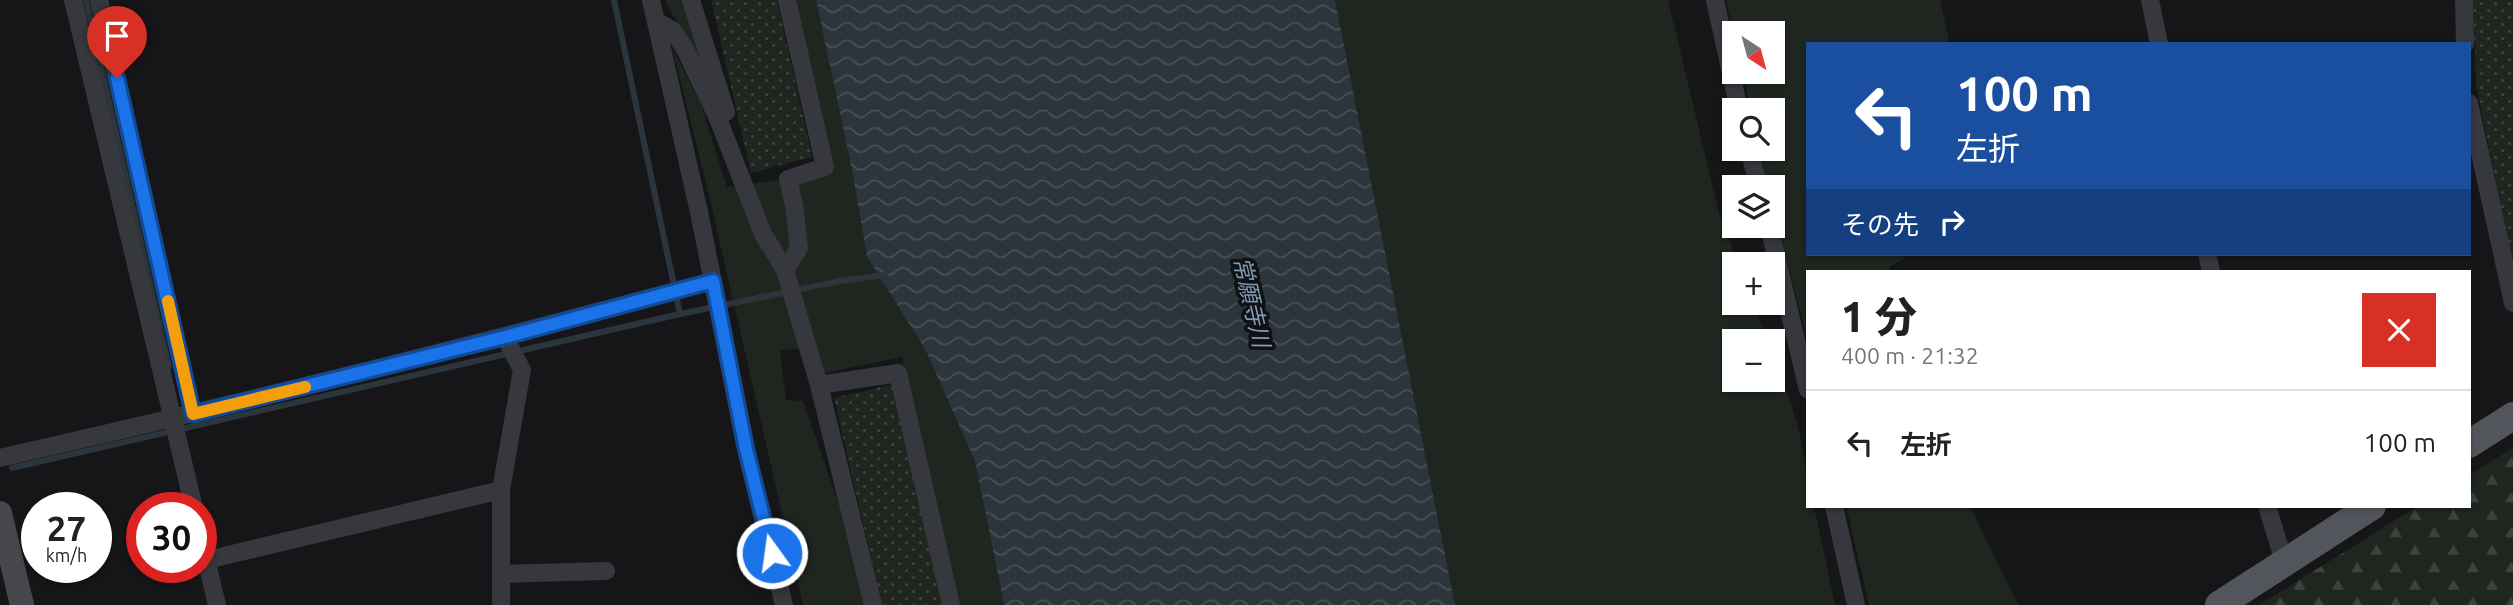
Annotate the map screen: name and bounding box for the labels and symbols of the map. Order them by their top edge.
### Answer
pin [87,6,147,78]
north arrow [1722,21,1785,84]
water label: 常願寺川 [1229,254,1275,353]
speed limit sign: 30 [126,492,217,583]
position arrow [735,516,809,590]

